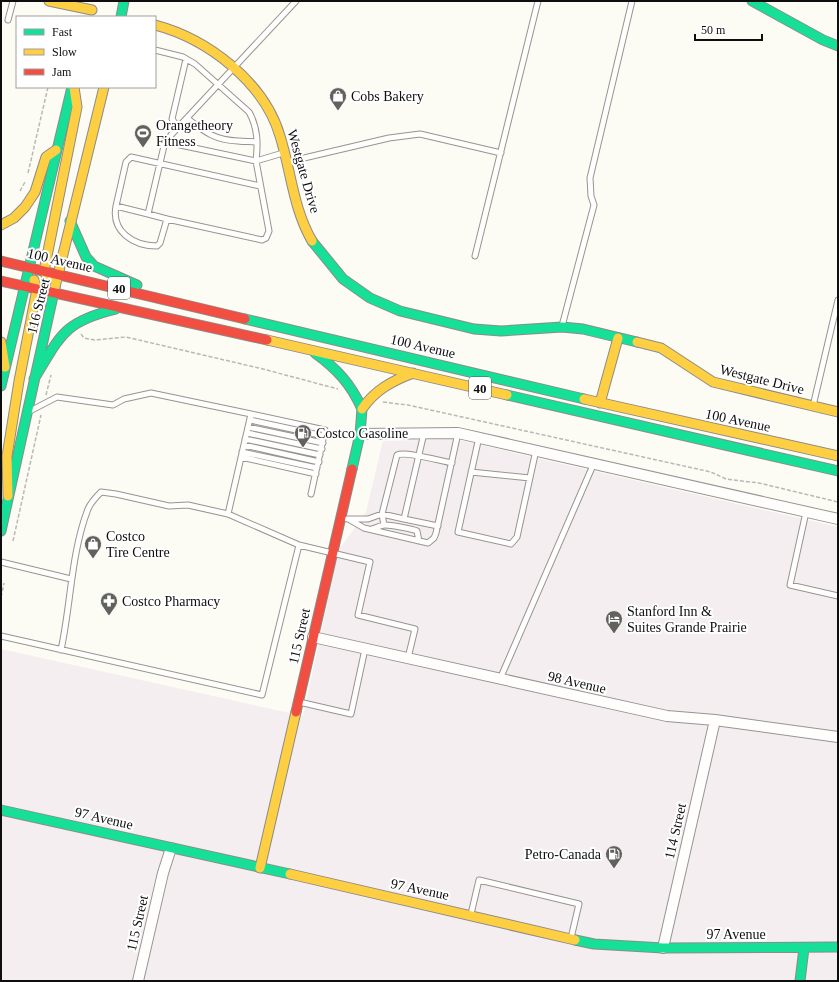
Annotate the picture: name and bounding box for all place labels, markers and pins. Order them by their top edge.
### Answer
shop icon: Cobs Bakery [328,86,348,111]
place label: Cobs Bakery [351,89,424,104]
place label: Orangetheory Fitness [156,118,233,149]
sports icon: Orangetheory Fitness [133,123,153,148]
fuel station icon: Costco Gasoline [293,423,313,448]
place label: Costco Gasoline [316,426,408,441]
place label: Costco Tire Centre [106,529,170,560]
shop icon: Costco Tire Centre [83,534,103,559]
pharmacy icon: Costco Pharmacy [99,591,119,616]
place label: Costco Pharmacy [122,594,220,609]
place label: Stanford Inn & Suites Grande Prairie [627,604,747,635]
hotel icon: Stanford Inn & Suites Grande Prairie [604,609,624,634]
fuel station icon: Petro-Canada [604,844,624,869]
place label: Petro-Canada [525,847,602,862]

